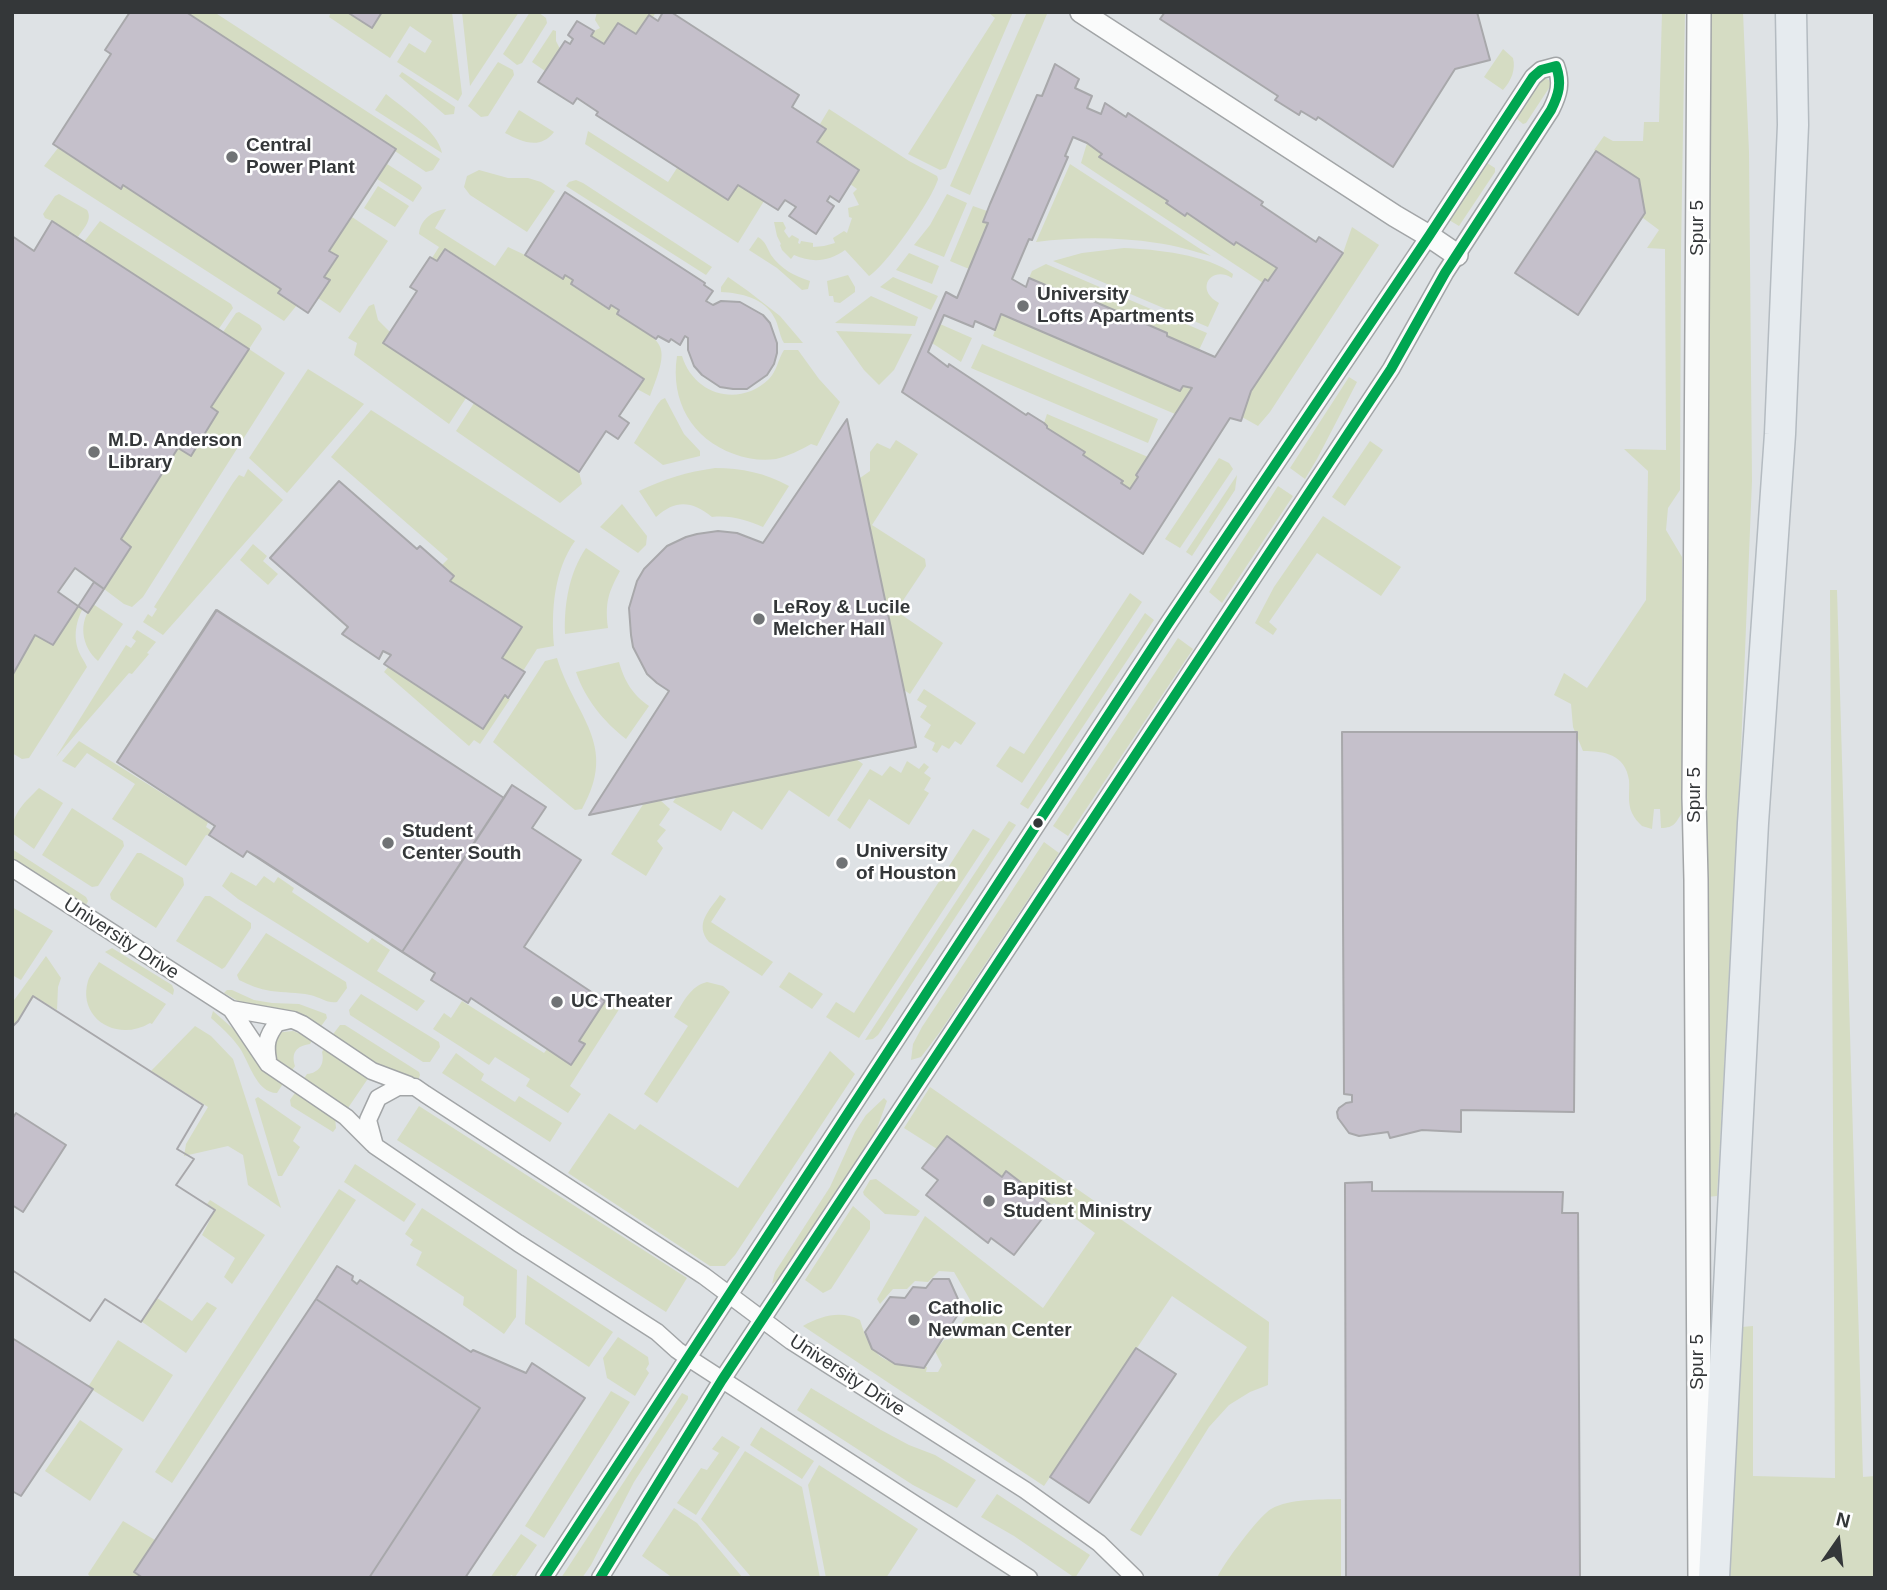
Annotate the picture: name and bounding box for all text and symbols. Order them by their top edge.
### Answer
place label: Central Power Plant [246,135,355,179]
marker: Central Power Plant [224,149,240,165]
street label: Spur 5 [1687,200,1709,256]
place label: University Lofts Apartments [1037,284,1194,328]
marker: University Lofts Apartments [1015,298,1031,314]
place label: M.D. Anderson Library [108,430,242,474]
marker: M.D. Anderson Library [86,444,102,460]
place label: LeRoy & Lucile Melcher Hall [773,597,910,641]
marker: LeRoy & Lucile Melcher Hall [751,611,767,627]
street label: Spur 5 [1684,767,1706,823]
unlabelled marker [1031,816,1045,830]
place label: Student Center South [402,821,521,865]
marker: Student Center South [380,835,396,851]
place label: University of Houston [856,841,956,885]
marker: University of Houston [834,855,850,871]
street label: University Drive [59,893,183,985]
place label: UC Theater [571,991,672,1013]
marker: UC Theater [549,994,565,1010]
place label: Bapitist Student Ministry [1003,1179,1152,1223]
marker: Bapitist Student Ministry [981,1193,997,1209]
place label: Catholic Newman Center [928,1298,1072,1342]
marker: Catholic Newman Center [906,1312,922,1328]
street label: University Drive [785,1330,909,1422]
street label: Spur 5 [1687,1334,1709,1390]
north arrow [1803,1506,1873,1576]
text: N [1834,1508,1852,1532]

